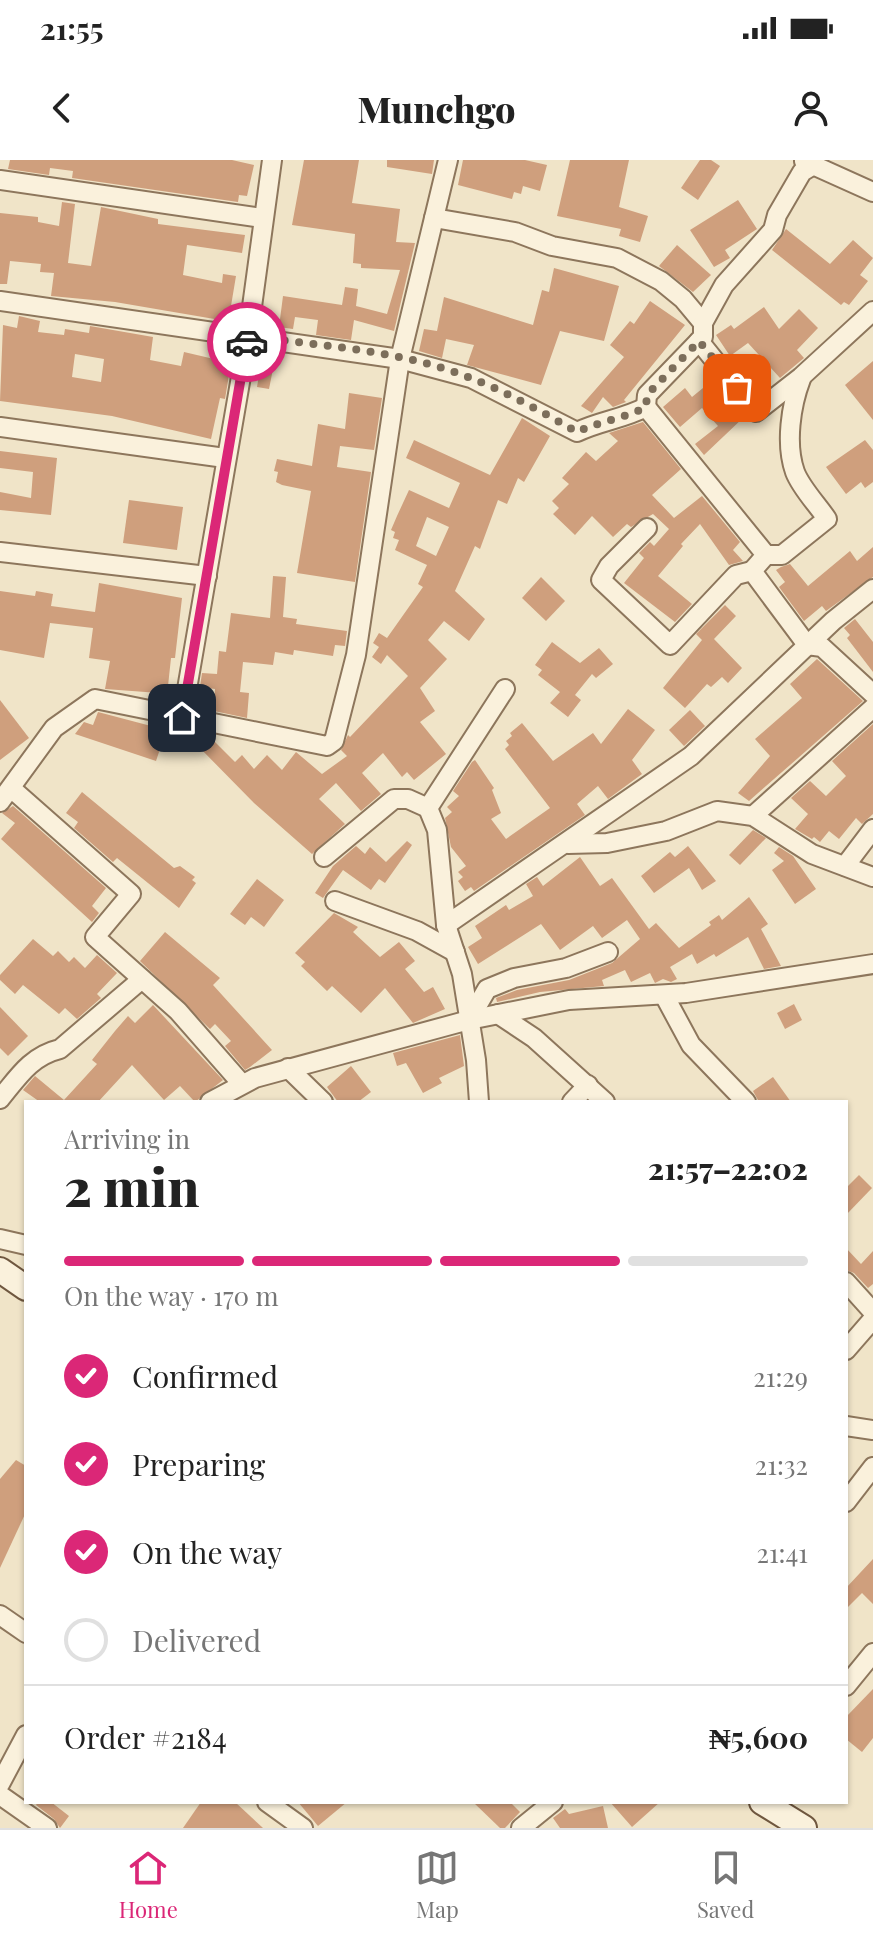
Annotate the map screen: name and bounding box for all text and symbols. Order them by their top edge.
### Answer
text: 21:55 [40,8,103,48]
text: Munchgo [357,84,516,132]
icon: back [40,86,84,130]
icon: person [789,86,833,130]
courier [207,302,287,382]
icon: car [225,320,269,364]
pin [703,354,771,422]
icon: bag [715,366,759,410]
pin [148,684,216,752]
icon: home [160,696,204,740]
text: Arriving in [64,1121,190,1156]
text: 21:57–22:02 [648,1148,808,1188]
text: 2 min [64,1151,199,1220]
text: On the way · 170 m [64,1278,279,1313]
icon: check [64,1354,108,1398]
text: Confirmed [132,1356,278,1396]
text: 21:29 [753,1359,808,1394]
icon: check [64,1442,108,1486]
text: Preparing [132,1444,265,1484]
text: 21:32 [755,1447,808,1482]
icon: check [64,1530,108,1574]
text: On the way [132,1532,282,1572]
text: 21:41 [757,1535,808,1570]
text: Delivered [132,1620,261,1660]
text: Order #2184 [64,1717,227,1757]
text: ₦5,600 [709,1717,808,1757]
tab: Home [119,1846,178,1924]
tab: Map [415,1846,459,1924]
tab: Saved [697,1846,754,1924]

